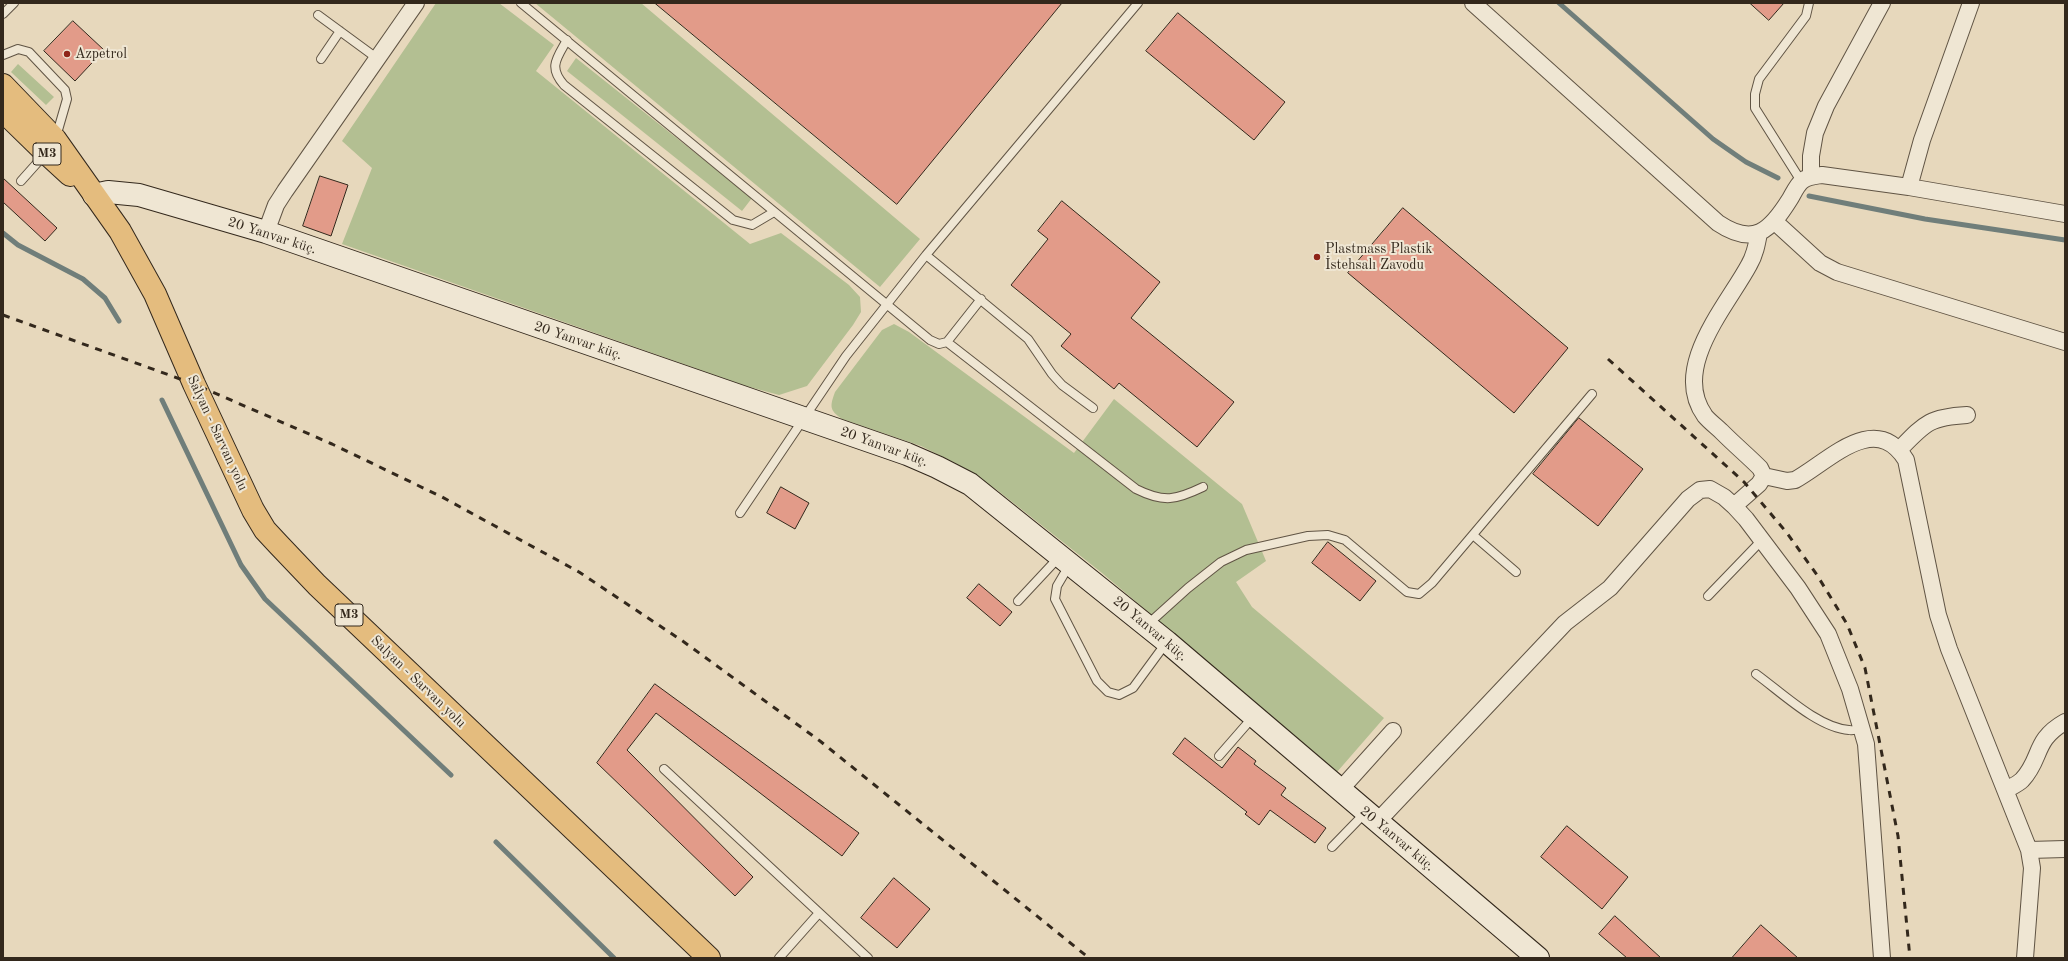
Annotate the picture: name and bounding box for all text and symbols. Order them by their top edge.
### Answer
place label: Azpetrol [75,46,127,62]
marker: Azpetrol [62,49,72,59]
road number: M3 [33,143,61,165]
street label: 20 Yanvar küç. [226,214,318,258]
place label: Plastmass Plastik İstehsalı Zavodu [1325,241,1433,274]
marker: Plastmass Plastik İstehsalı Zavodu [1312,252,1322,262]
street label: 20 Yanvar küç. [532,318,624,364]
street label: Salyan - Sarvan yolu [183,373,251,493]
street label: 20 Yanvar küç. [838,423,930,471]
street label: 20 Yanvar küç. [1109,593,1191,665]
road number: M3 [335,604,363,626]
street label: Salyan - Sarvan yolu [367,632,469,732]
street label: 20 Yanvar küç. [1356,803,1438,875]

